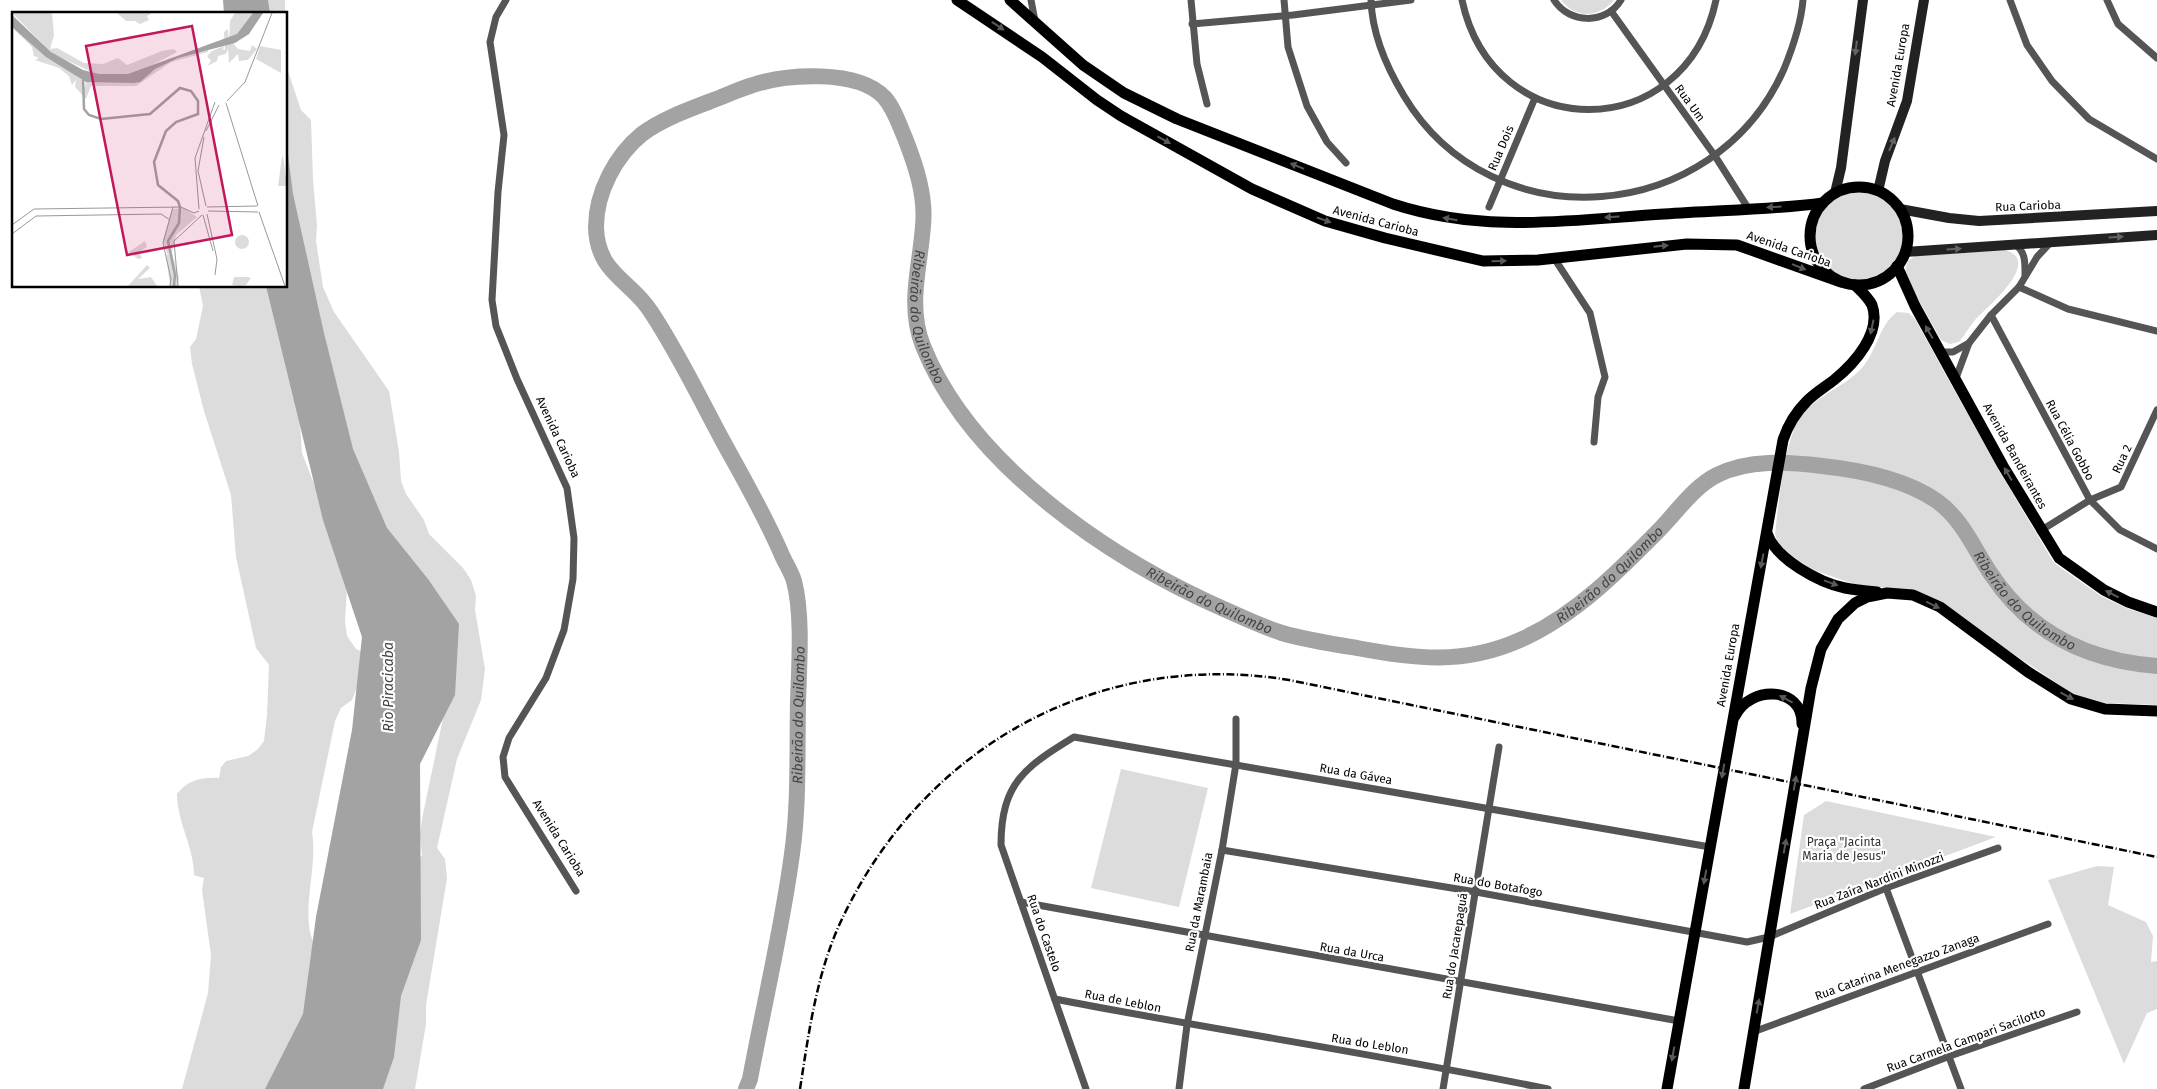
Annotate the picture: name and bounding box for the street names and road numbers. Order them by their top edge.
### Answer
street label: Avenida Europa [1884,22,1912,108]
street label: Rua Um [1672,82,1708,124]
street label: Rua Dois [1485,123,1517,173]
street label: Rua Carioba [1995,198,2061,214]
street label: Avenida Carioba [1332,203,1420,239]
street label: Avenida Carioba [1745,228,1833,270]
street label: Avenida Carioba [533,394,583,480]
street label: Rua Célia Gobbo [2043,397,2097,483]
street label: Avenida Bandeirantes [1980,401,2050,512]
street label: Rua 2 [2109,442,2135,476]
street label: Avenida Europa [1714,622,1742,708]
street label: Rua da Gávea [1319,761,1393,787]
street label: Avenida Carioba [530,797,588,879]
street label: Rua Zaíra Nardini Minozzi [1812,850,1946,912]
street label: Rua da Marambaia [1182,851,1216,953]
street label: Rua do Botafogo [1452,870,1544,900]
street label: Rua do Castelo [1024,892,1064,974]
street label: Rua do Jacarepaguá [1440,892,1470,1000]
street label: Rua Catarina Menegazzo Zanaga [1813,931,1981,1003]
street label: Rua da Urca [1319,939,1385,965]
street label: Rua de Leblon [1084,987,1162,1015]
street label: Rua Carmela Campari Sacilotto [1885,1005,2047,1075]
street label: Rua do Leblon [1330,1031,1410,1057]

